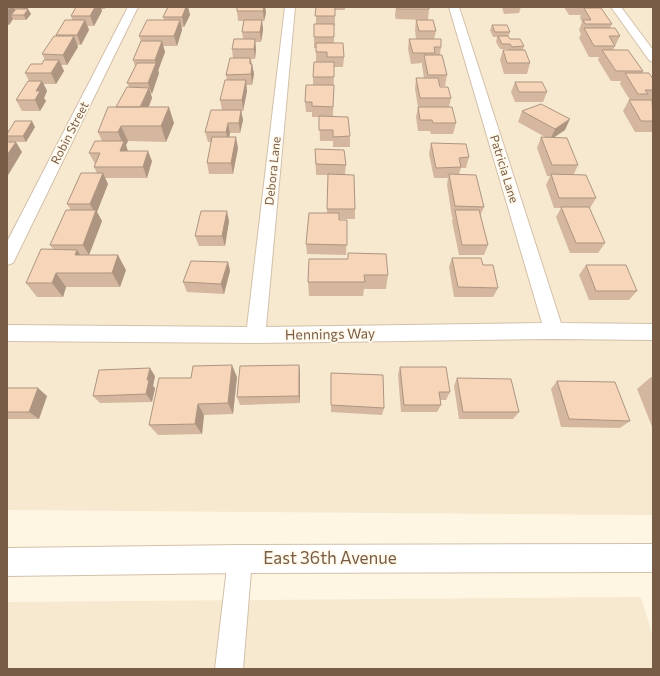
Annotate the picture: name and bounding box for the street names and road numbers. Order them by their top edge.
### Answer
street label: Robin Street [47,99,91,166]
street label: Patricia Lane [488,133,522,204]
street label: Debora Lane [261,136,283,206]
street label: Hennings Way [285,324,375,343]
street label: East 36th Avenue [263,547,397,568]

